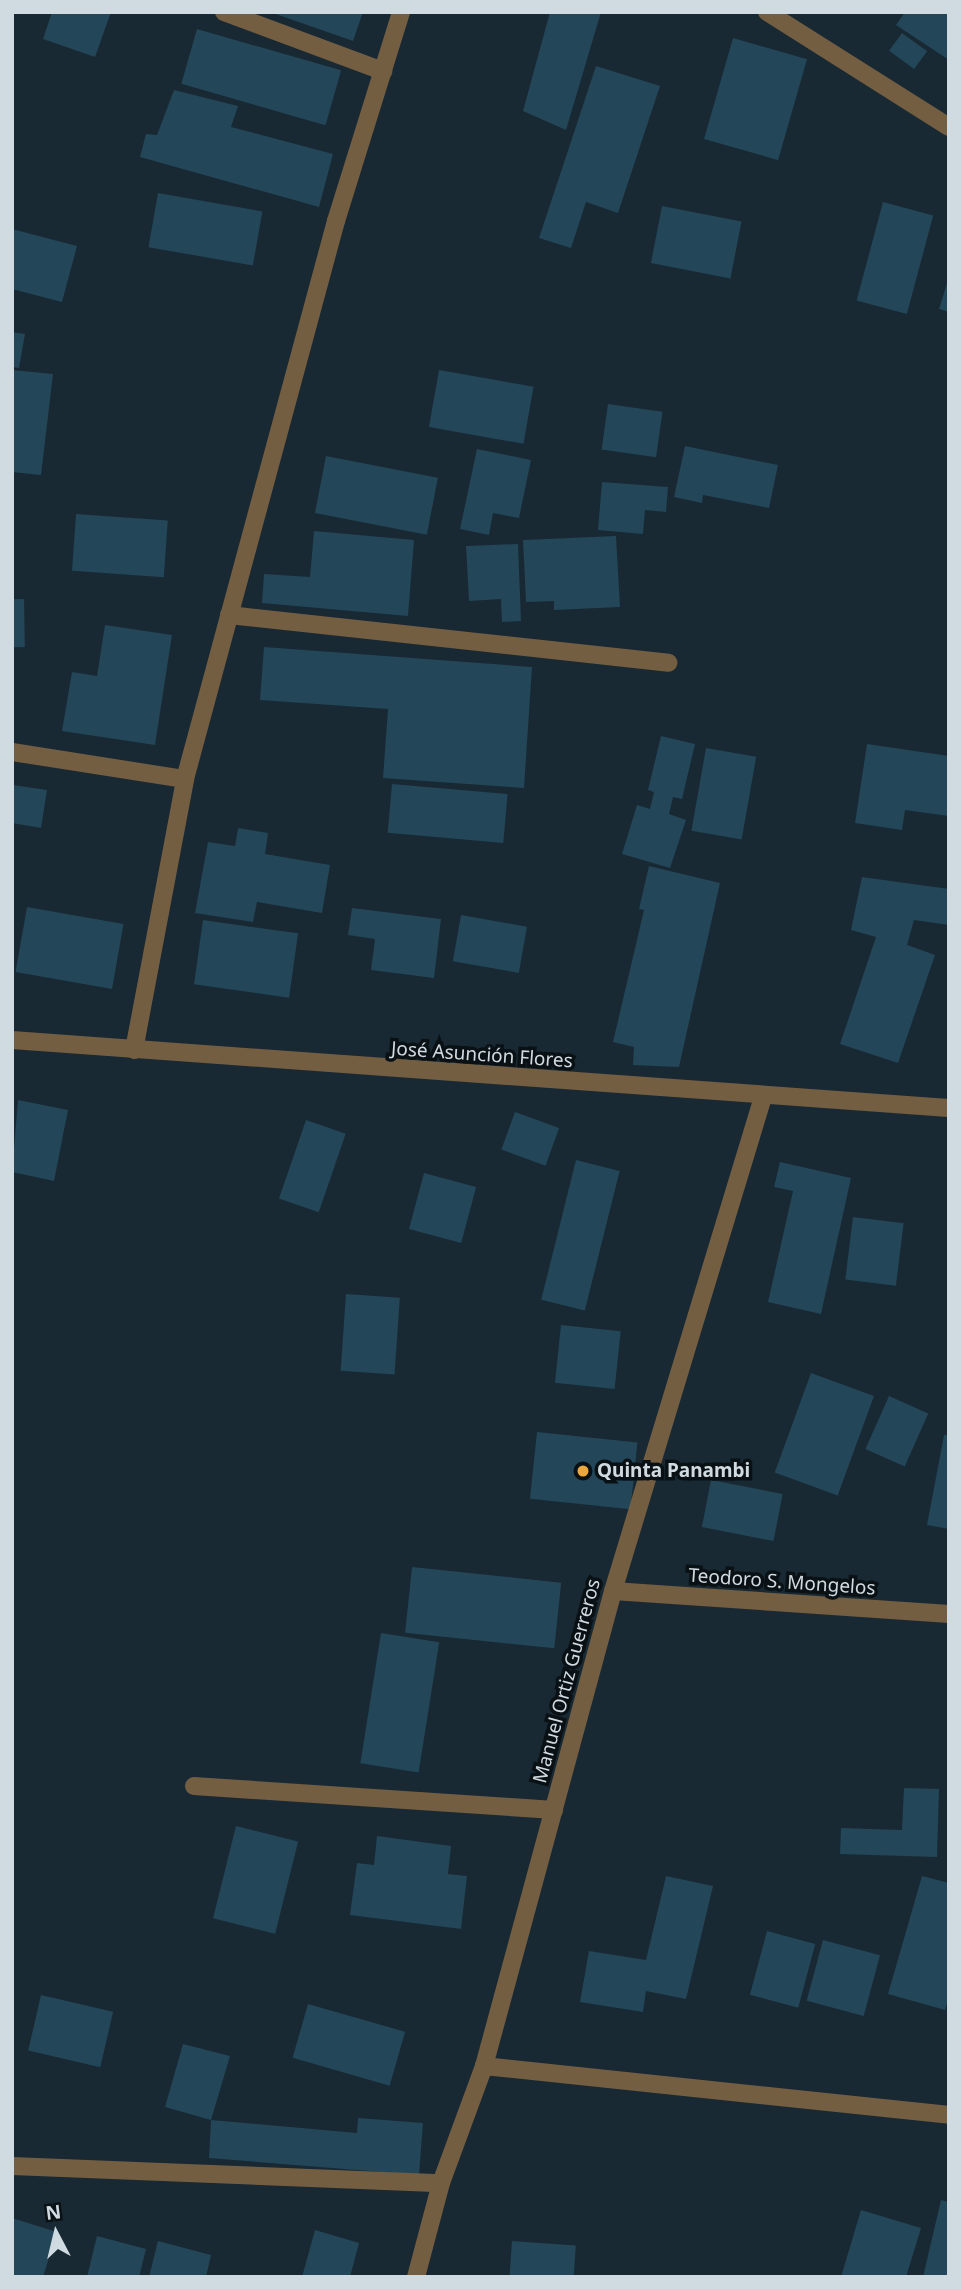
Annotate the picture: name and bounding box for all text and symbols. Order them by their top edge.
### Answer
street label: José Asunción Flores [390,1037,574,1073]
place label: Quinta Panambi [597,1460,750,1482]
marker: Quinta Panambi [575,1463,591,1479]
street label: Teodoro S. Mongelos [688,1564,876,1600]
street label: Manuel Ortiz Guerreros [529,1576,605,1786]
north arrow [21,2198,91,2268]
text: N [44,2198,63,2226]

